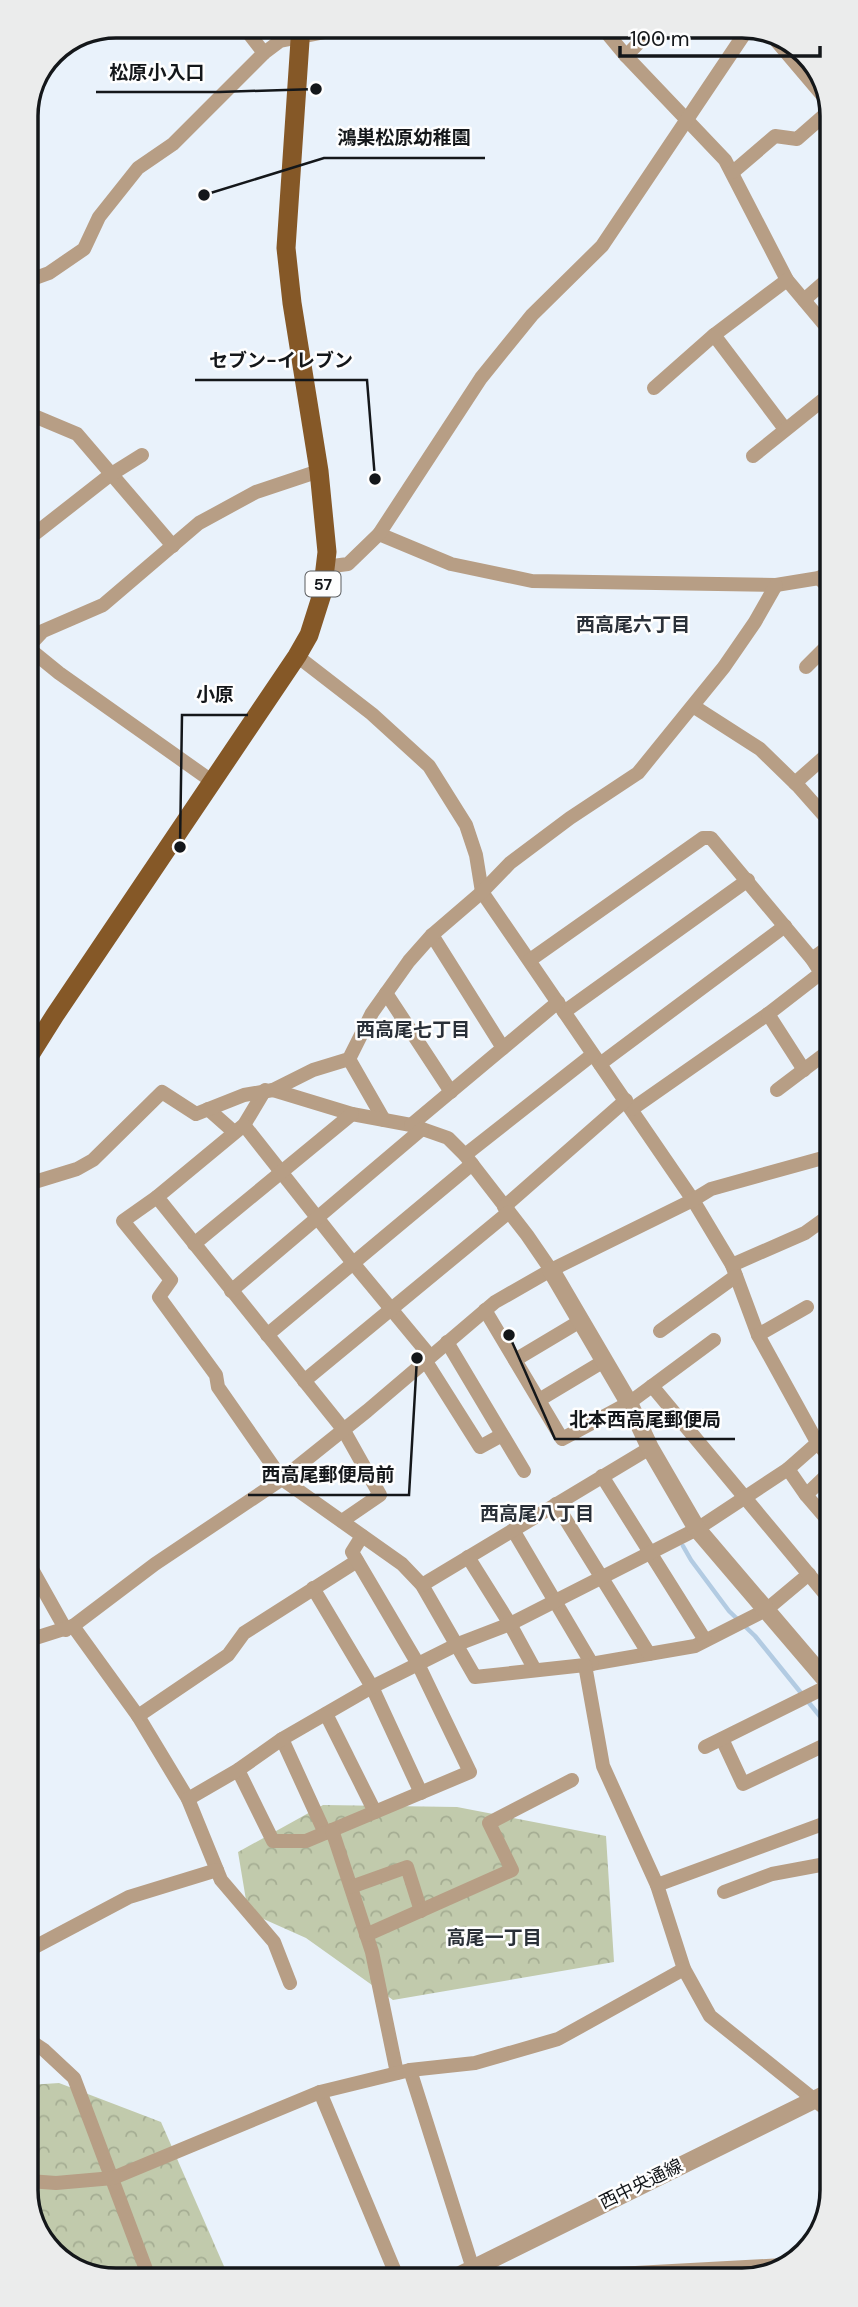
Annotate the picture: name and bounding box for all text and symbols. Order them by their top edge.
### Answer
scale bar [620,14,820,58]
text: 100 m [630,25,690,53]
callout: 松原小入口 [96,52,219,92]
text: 松原小入口 [109,60,205,85]
callout: 鴻巣松原幼稚園 [324,118,485,158]
text: 鴻巣松原幼稚園 [337,125,471,150]
callout: セブン-イレブン [195,340,367,380]
text: セブン-イレブン [209,348,353,373]
road number: 57 [306,572,340,596]
district label: 西高尾六丁目 [576,612,690,637]
callout: 小原 [182,675,248,715]
text: 小原 [196,682,234,707]
district label: 西高尾七丁目 [356,1017,470,1042]
callout: 北本西高尾郵便局 [555,1399,735,1439]
text: 北本西高尾郵便局 [569,1407,721,1432]
callout: 西高尾郵便局前 [248,1455,409,1495]
text: 西高尾郵便局前 [261,1462,395,1487]
district label: 西高尾八丁目 [480,1501,594,1526]
district label: 高尾一丁目 [446,1925,542,1950]
street label: 西中央通線 [595,2153,687,2215]

